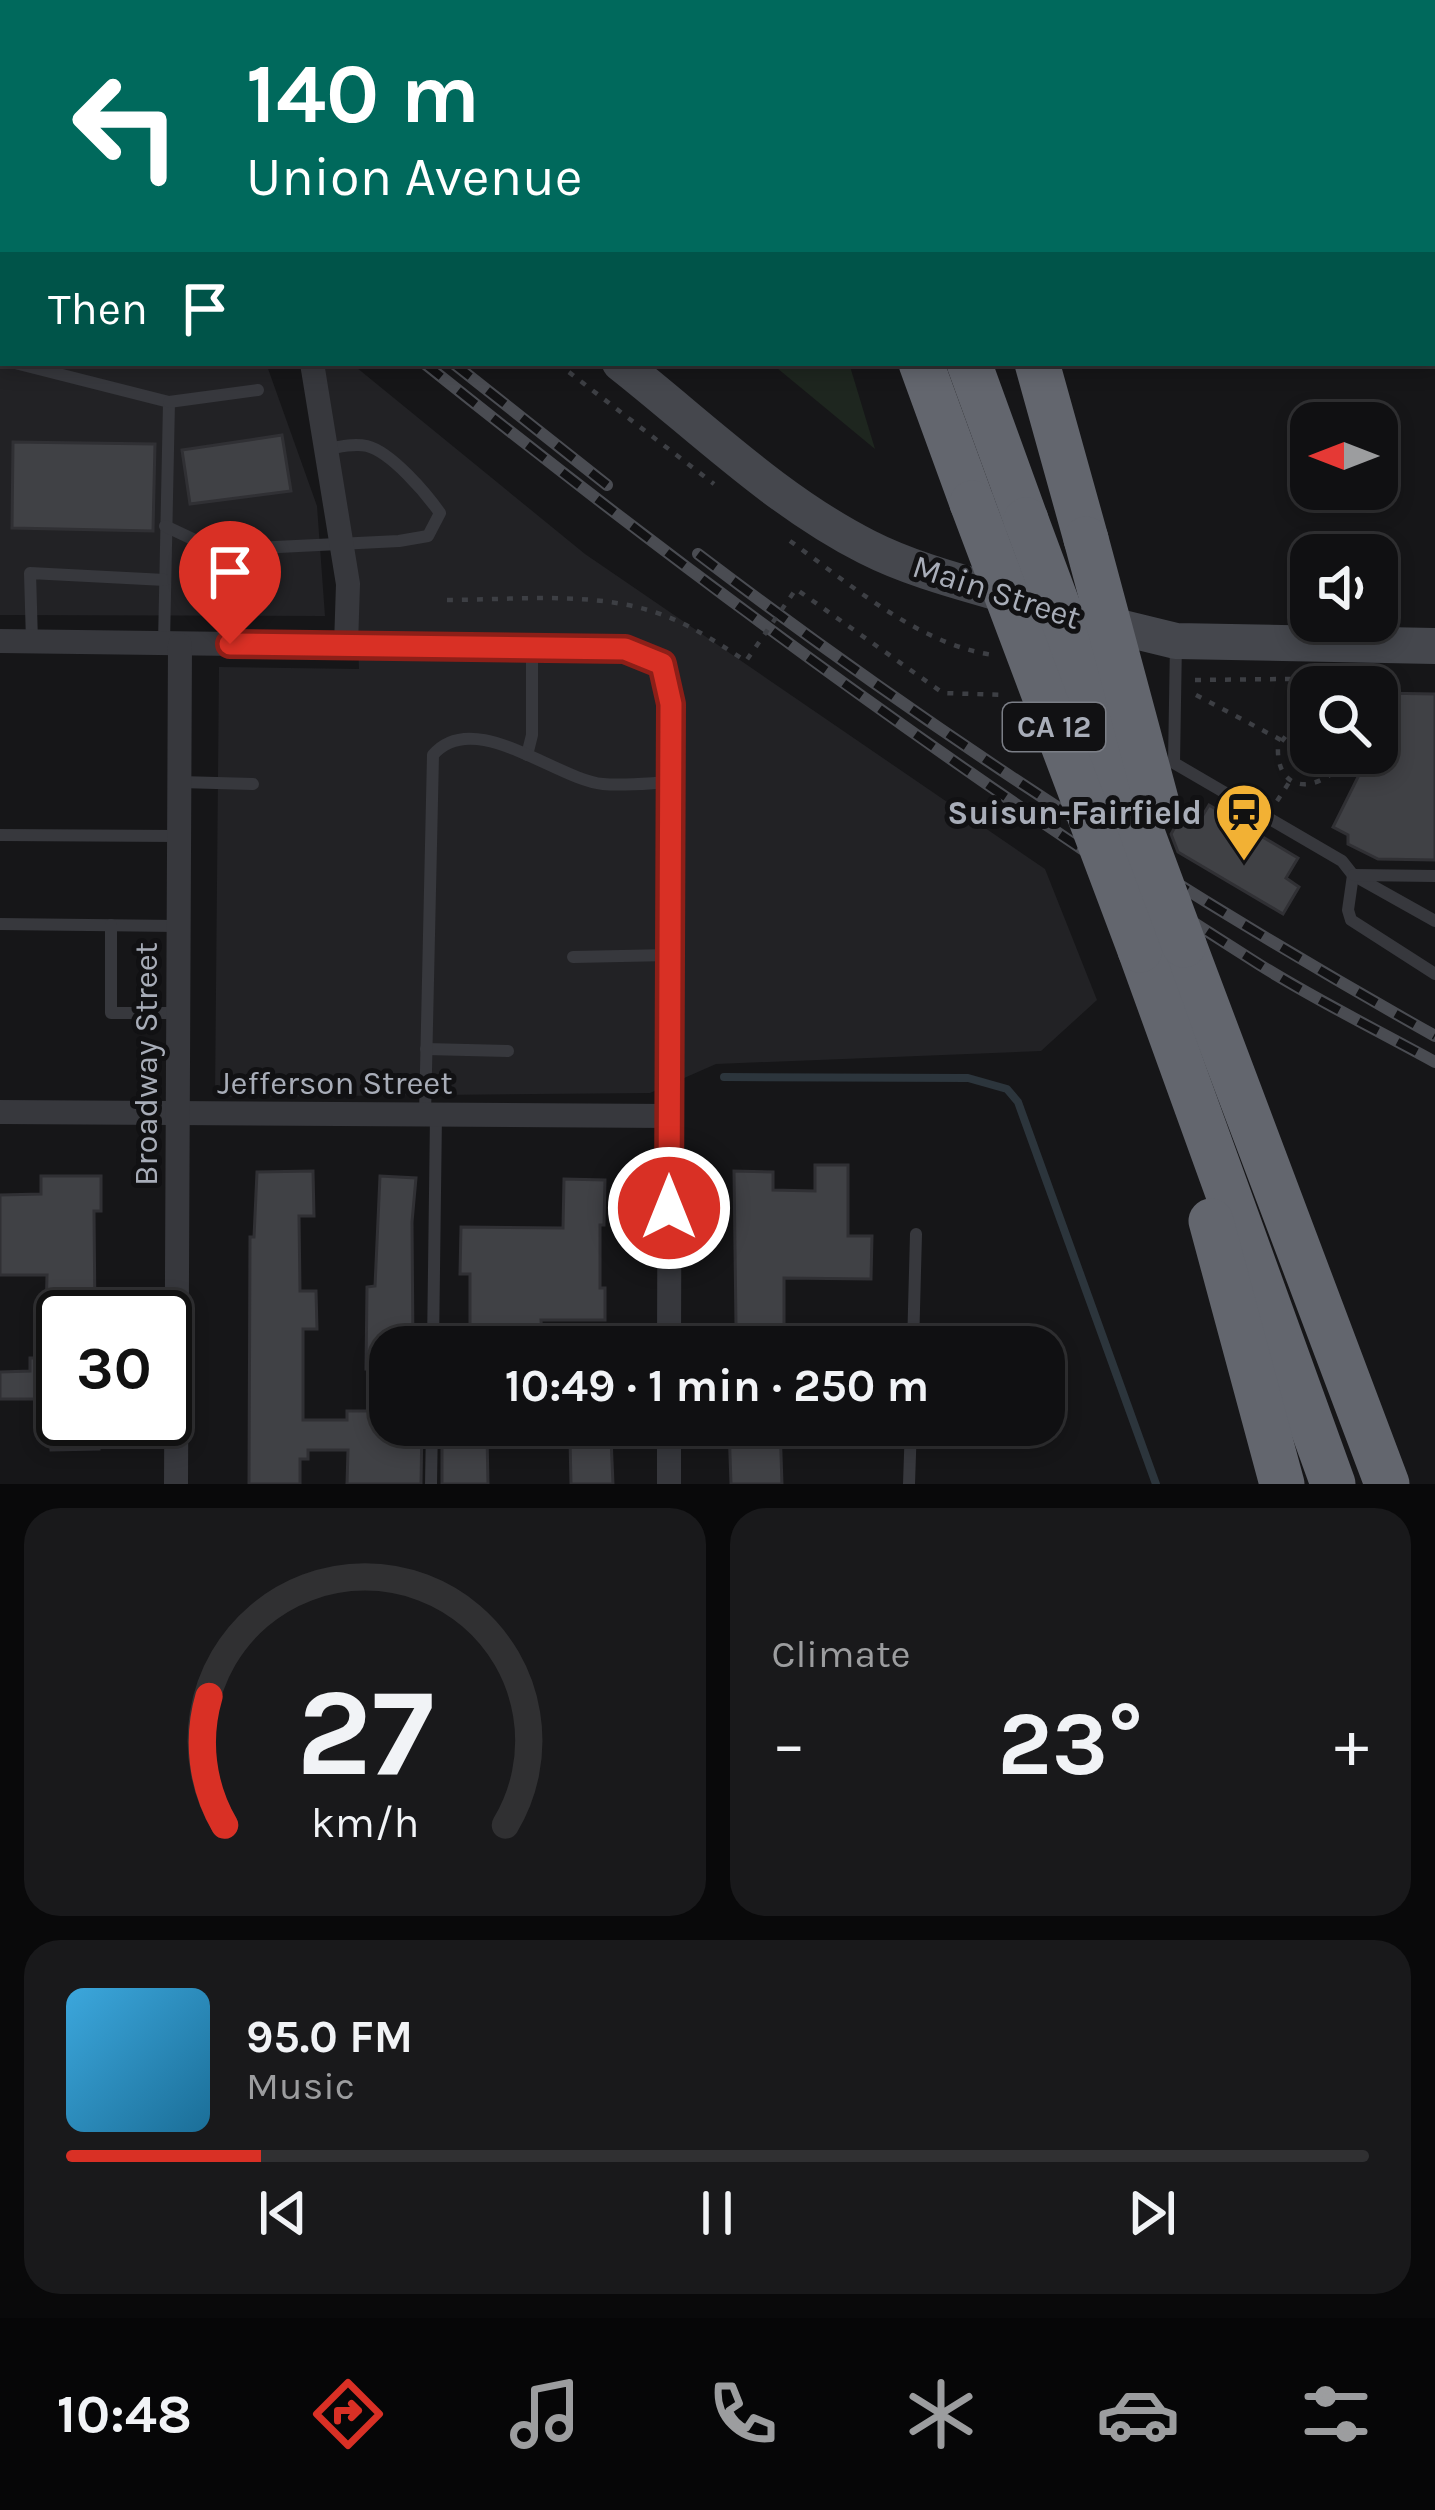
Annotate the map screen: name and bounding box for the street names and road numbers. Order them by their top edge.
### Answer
street label: Main Street [908,547,1085,637]
road number: CA 12 [1003,703,1105,751]
street label: Broadway Street [127,942,165,1186]
street label: Jefferson Street [217,1064,453,1102]

